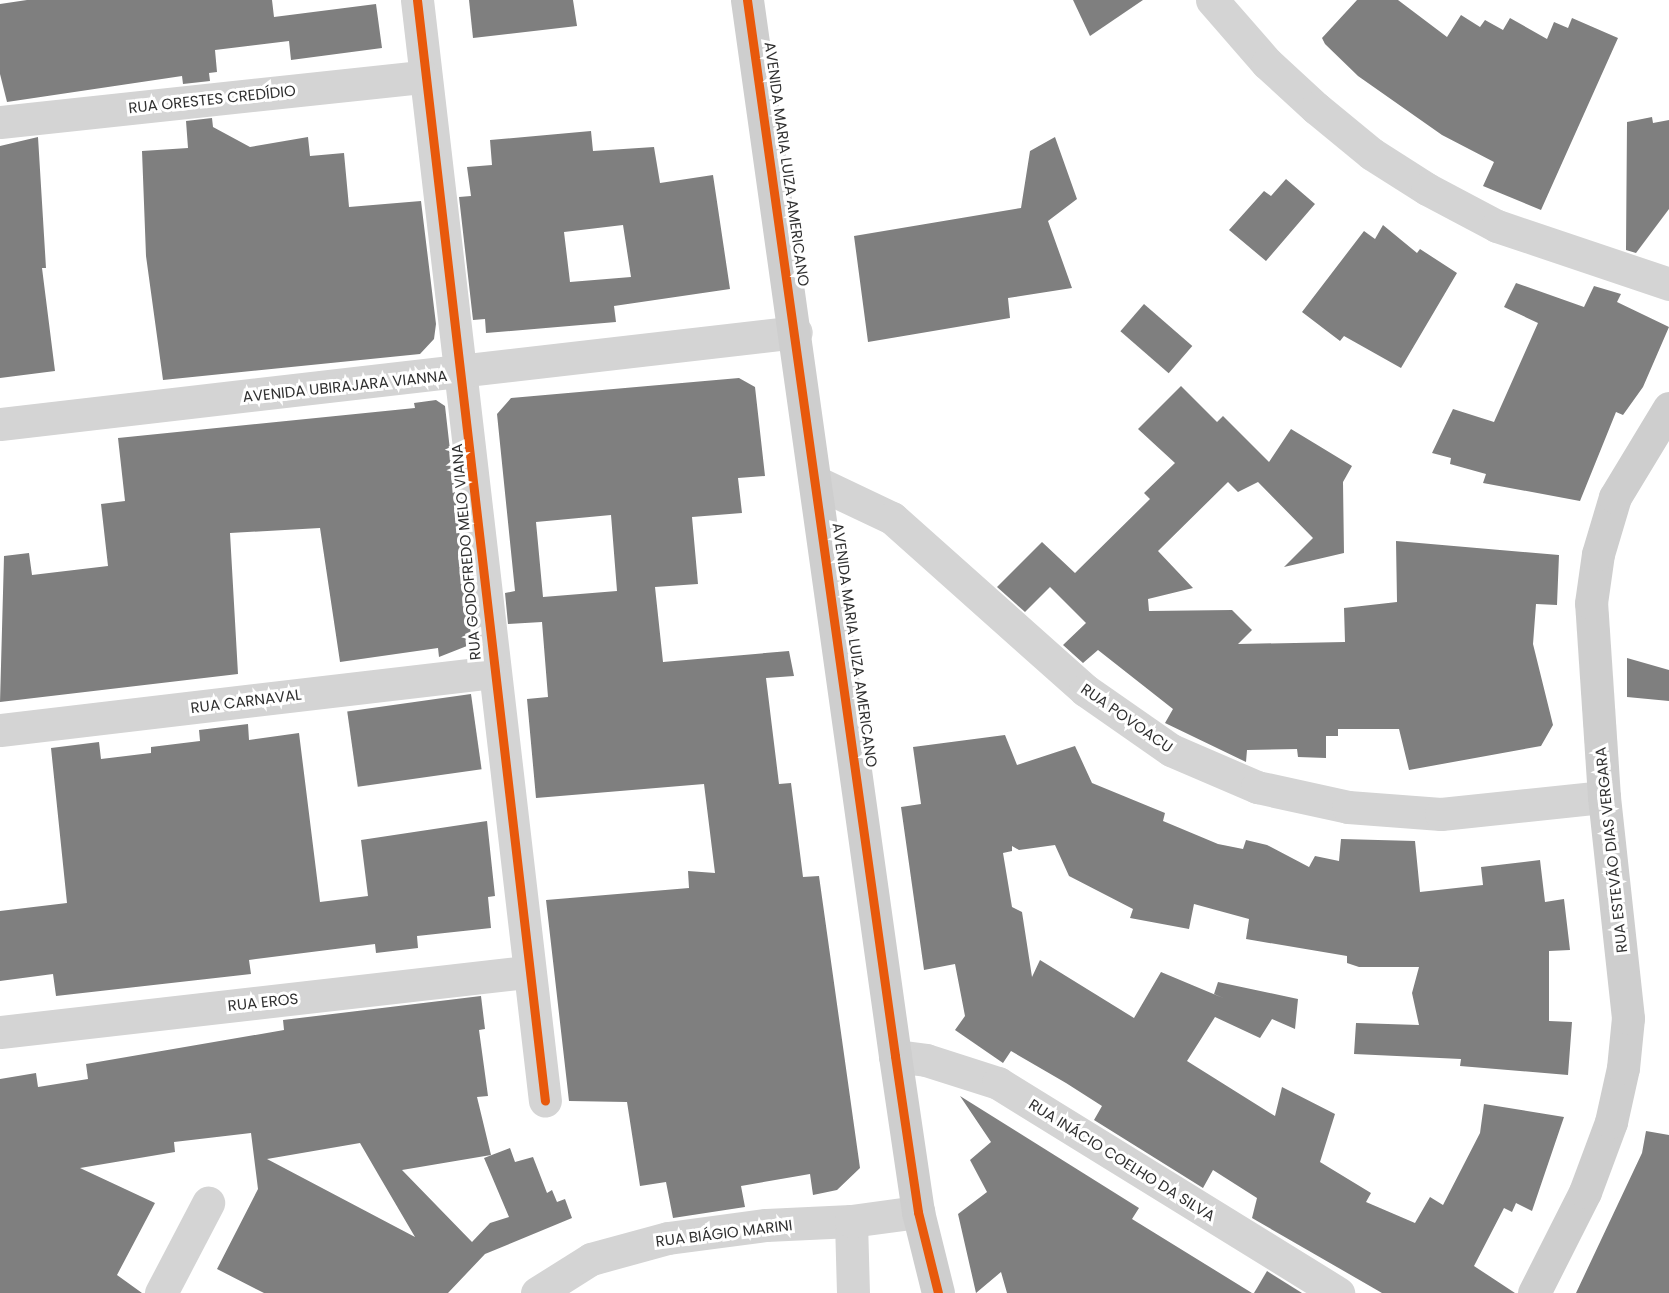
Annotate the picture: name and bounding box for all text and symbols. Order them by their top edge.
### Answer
street label: AVENIDA MARIA LUIZA AMERICANO [761,40,813,288]
street label: RUA ORESTES CREDÍDIO [127,81,297,117]
street label: AVENIDA UBIRAJARA VIANNA [242,366,448,406]
street label: RUA GODOFREDO MELO VIANA [448,443,484,661]
street label: AVENIDA MARIA LUIZA AMERICANO [829,521,881,769]
street label: RUA POVOACU [1078,680,1176,756]
street label: RUA CARNAVAL [190,685,302,717]
street label: RUA ESTEVÃO DIAS VERGARA [1591,746,1631,954]
street label: RUA EROS [227,989,299,1015]
street label: RUA INÁCIO COELHO DA SILVA [1025,1095,1219,1225]
street label: RUA BIÁGIO MARINI [655,1216,793,1250]

